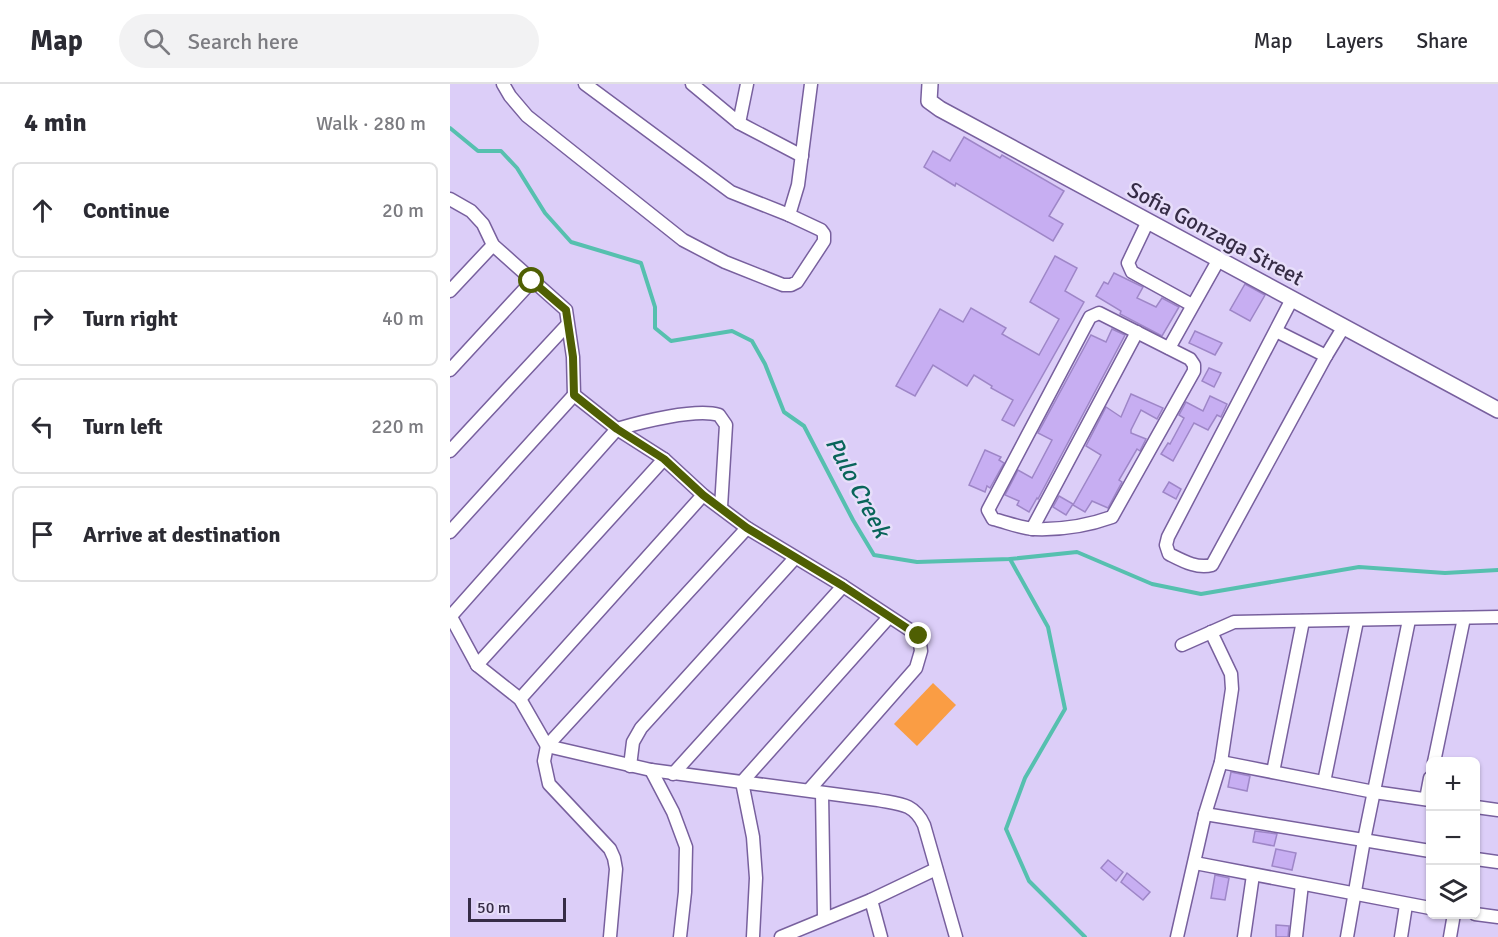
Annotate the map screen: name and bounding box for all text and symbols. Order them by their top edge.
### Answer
search box [119,14,539,68]
text: Map [30,24,83,58]
icon: search [140,25,173,58]
text: Search here [188,28,299,55]
text: Map [1254,28,1292,54]
text: Layers [1325,28,1383,54]
text: Share [1416,28,1468,54]
text: 4 min [24,107,87,139]
text: Walk · 280 m [316,111,426,136]
street label: Sofia Gonzaga Street [1123,176,1309,291]
icon: ahead [26,194,59,227]
text: Continue [83,197,170,224]
text: 20 m [382,198,424,223]
route start [518,267,544,293]
icon: right [26,302,59,335]
text: Turn right [83,305,178,332]
text: 40 m [382,306,424,331]
icon: left [26,410,59,443]
text: Turn left [83,413,163,440]
text: 220 m [371,414,424,439]
water label: Pulo Creek [819,431,898,544]
icon: arrive [26,518,59,551]
text: Arrive at destination [83,521,280,548]
route end [905,622,931,648]
map controls [1426,757,1480,919]
button: + [1426,757,1480,811]
button: − [1426,811,1480,865]
button: layers [1426,865,1480,919]
scale bar [468,895,566,922]
text: 50 m [477,898,511,918]

